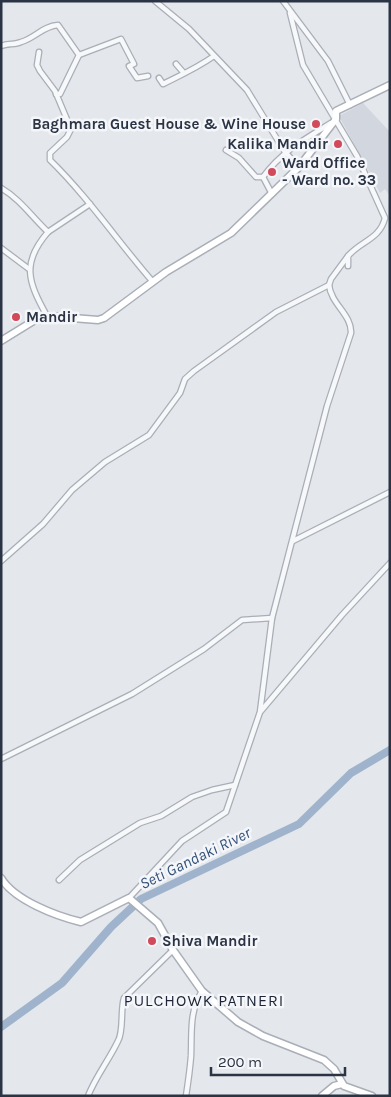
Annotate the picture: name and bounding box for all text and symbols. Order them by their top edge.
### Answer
place label: Baghmara Guest House & Wine House [32,115,306,133]
marker: Baghmara Guest House & Wine House [310,118,322,130]
place label: Kalika Mandir [227,135,328,153]
marker: Kalika Mandir [332,138,344,150]
place label: Ward Office - Ward no. 33 [282,154,376,189]
marker: Ward Office - Ward no. 33 [266,166,278,178]
place label: Mandir [26,308,77,326]
marker: Mandir [10,311,22,323]
water label: Seti Gandaki River [136,823,254,893]
place label: Shiva Mandir [162,932,258,950]
marker: Shiva Mandir [146,935,158,947]
district label: PULCHOWK PATNERI [124,991,284,1010]
scale bar [211,1044,345,1076]
text: 200 m [218,1053,262,1071]

